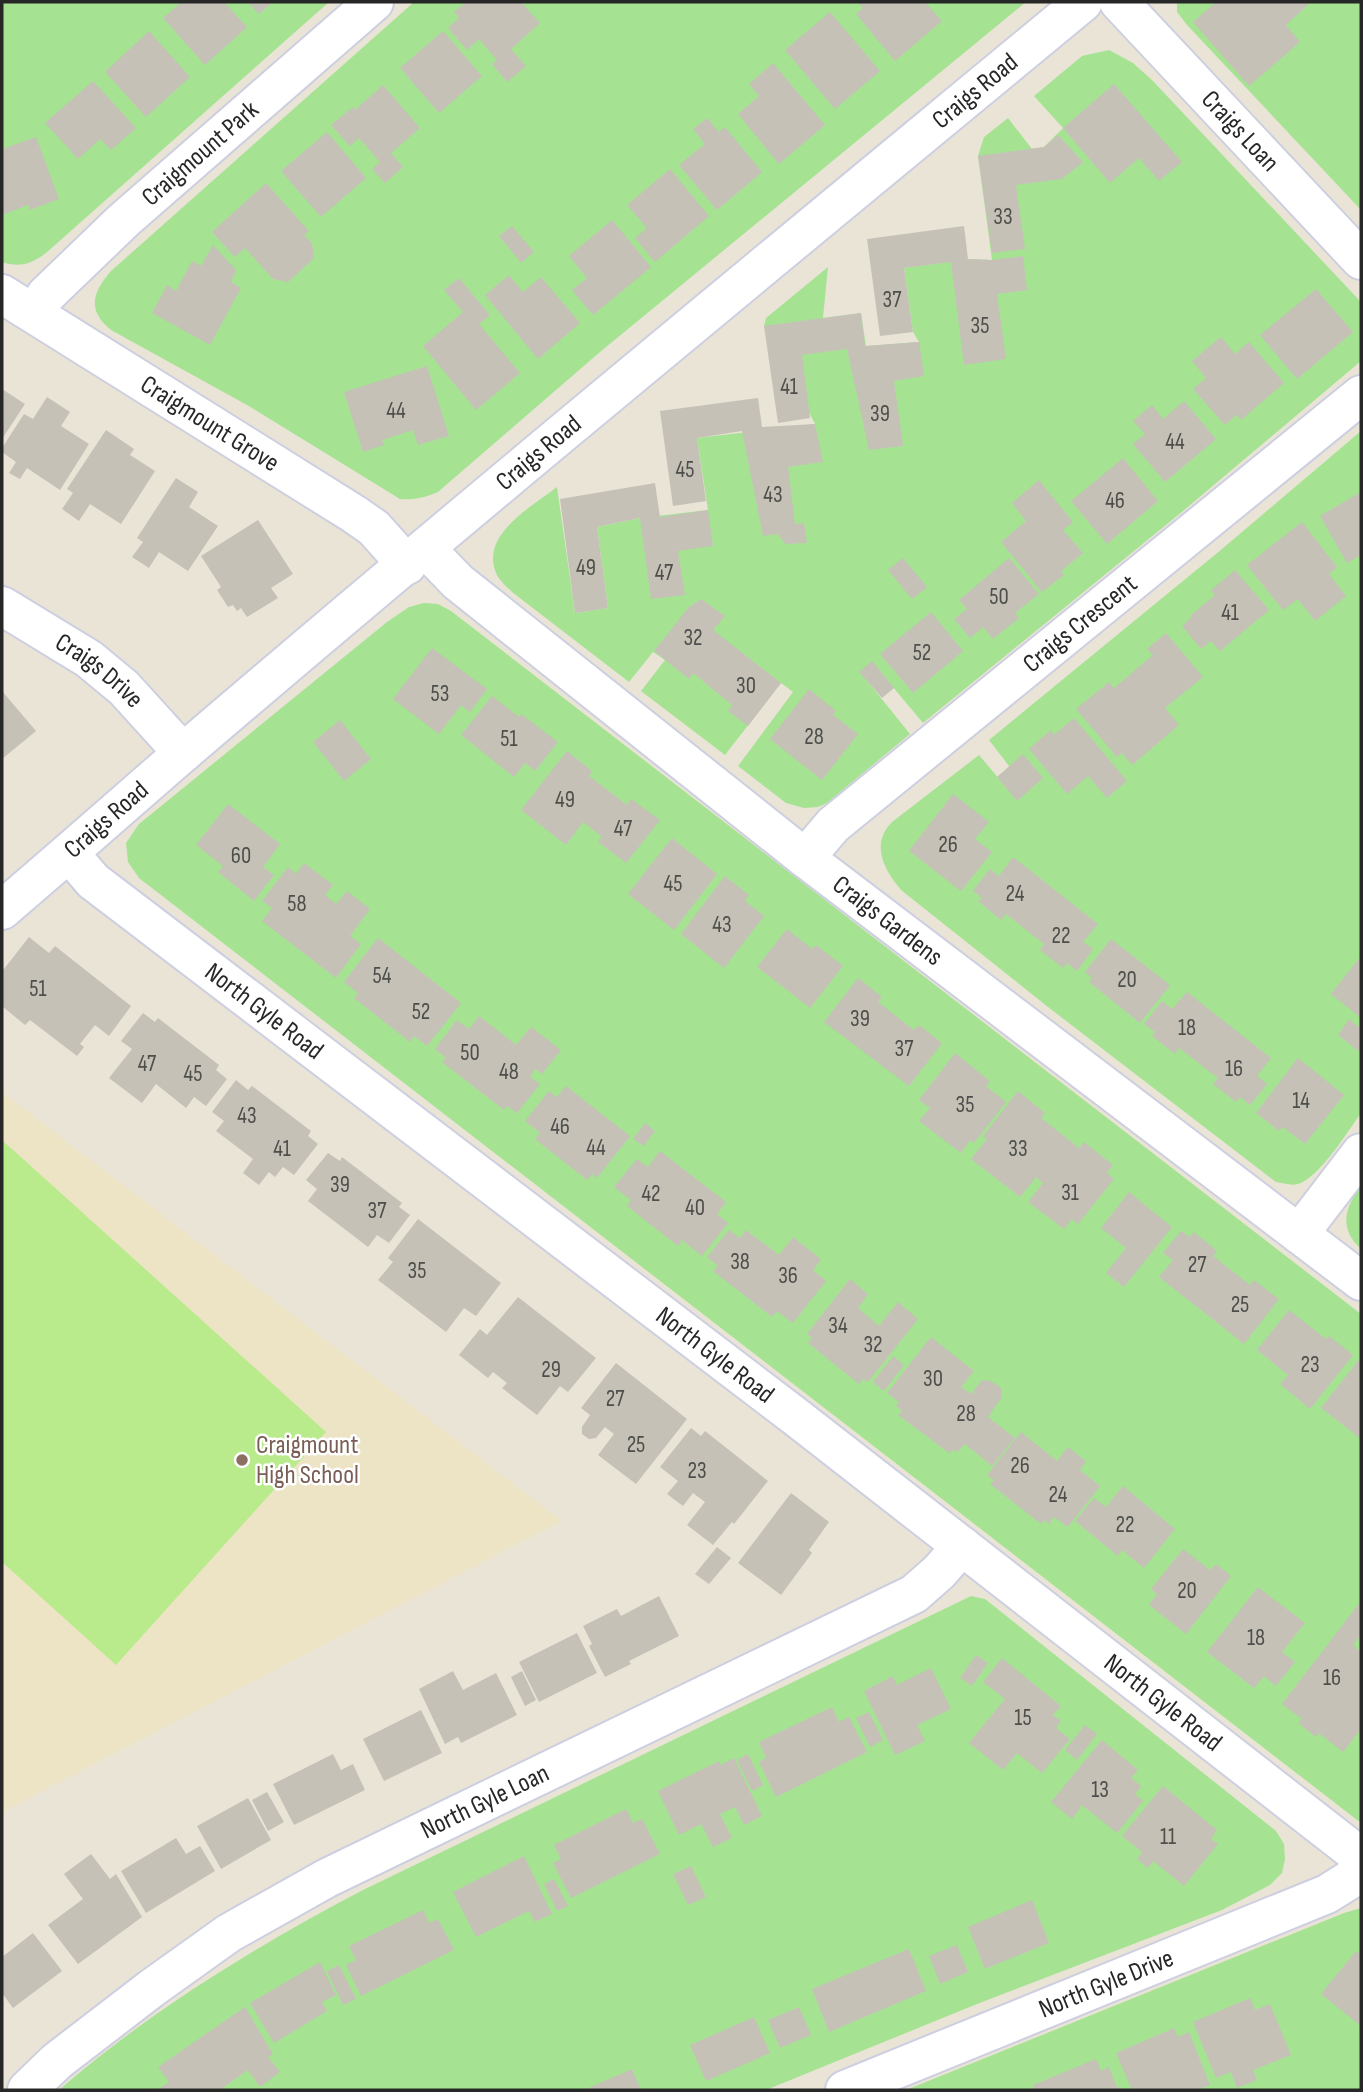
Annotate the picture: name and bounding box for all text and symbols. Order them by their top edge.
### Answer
street label: Craigs Road [926,47,1024,135]
street label: Craigs Loan [1195,84,1285,178]
street label: Craigmount Park [136,94,265,213]
house number: 33 [993,203,1013,231]
house number: 37 [883,286,901,314]
house number: 35 [971,312,989,340]
street label: Craigmount Grove [135,369,285,479]
house number: 41 [780,373,798,401]
house number: 44 [386,397,406,425]
house number: 39 [870,400,890,428]
street label: Craigs Road [490,408,588,497]
house number: 44 [1165,428,1185,456]
house number: 45 [676,456,694,484]
house number: 43 [763,481,783,509]
house number: 46 [1105,487,1125,515]
house number: 49 [576,554,596,582]
house number: 47 [655,559,673,587]
street label: Craigs Crescent [1017,568,1143,679]
house number: 50 [989,583,1009,611]
house number: 41 [1221,599,1239,627]
house number: 32 [683,624,703,652]
street label: Craigs Drive [50,627,150,714]
house number: 52 [913,639,931,667]
house number: 30 [736,672,756,700]
house number: 53 [431,680,449,708]
house number: 28 [804,723,824,751]
house number: 51 [500,725,518,753]
street label: Craigs Road [58,775,155,865]
house number: 49 [555,786,575,814]
house number: 47 [614,815,632,843]
house number: 26 [938,831,958,859]
house number: 60 [231,842,251,870]
street label: Craigs Gardens [826,869,949,972]
house number: 45 [664,870,682,898]
house number: 24 [1006,880,1025,908]
house number: 58 [287,890,307,918]
house number: 43 [712,911,732,939]
house number: 22 [1052,922,1070,950]
street label: North Gyle Road [199,957,329,1066]
house number: 54 [373,962,392,990]
house number: 20 [1117,966,1137,994]
house number: 51 [29,975,47,1003]
house number: 52 [412,998,430,1026]
house number: 39 [850,1005,870,1033]
house number: 18 [1178,1014,1196,1042]
house number: 37 [895,1035,913,1063]
house number: 50 [460,1039,480,1067]
house number: 47 [138,1050,156,1078]
house number: 16 [1225,1055,1243,1083]
house number: 48 [499,1058,519,1086]
house number: 45 [184,1060,202,1088]
house number: 14 [1292,1087,1310,1115]
house number: 35 [956,1091,974,1119]
house number: 43 [237,1102,257,1130]
house number: 46 [550,1113,570,1141]
house number: 44 [586,1134,606,1162]
house number: 41 [273,1135,291,1163]
house number: 33 [1008,1135,1028,1163]
house number: 39 [330,1171,350,1199]
house number: 31 [1061,1179,1079,1207]
house number: 42 [641,1180,661,1208]
house number: 40 [685,1194,705,1222]
house number: 37 [368,1197,386,1225]
house number: 38 [730,1248,750,1276]
house number: 27 [1188,1251,1206,1279]
house number: 35 [408,1257,426,1285]
house number: 36 [778,1262,798,1290]
house number: 25 [1231,1291,1249,1319]
street label: North Gyle Road [650,1300,780,1410]
house number: 34 [828,1312,848,1340]
house number: 32 [863,1331,883,1359]
house number: 23 [1300,1351,1320,1379]
house number: 29 [541,1356,561,1384]
house number: 30 [923,1365,943,1393]
house number: 27 [606,1385,624,1413]
house number: 28 [956,1400,976,1428]
place label: Craigmount High School [256,1430,359,1491]
house number: 25 [627,1431,645,1459]
marker: Craigmount High School [234,1452,250,1468]
house number: 26 [1010,1452,1030,1480]
house number: 23 [687,1457,707,1485]
house number: 24 [1049,1481,1068,1509]
house number: 22 [1116,1511,1134,1539]
house number: 20 [1177,1577,1197,1605]
house number: 18 [1247,1624,1265,1652]
street label: North Gyle Road [1098,1647,1228,1758]
house number: 16 [1323,1664,1341,1692]
house number: 15 [1014,1704,1032,1732]
street label: North Gyle Loan [416,1757,554,1846]
house number: 13 [1091,1776,1109,1804]
house number: 11 [1160,1823,1176,1851]
street label: North Gyle Drive [1034,1943,1178,2025]

